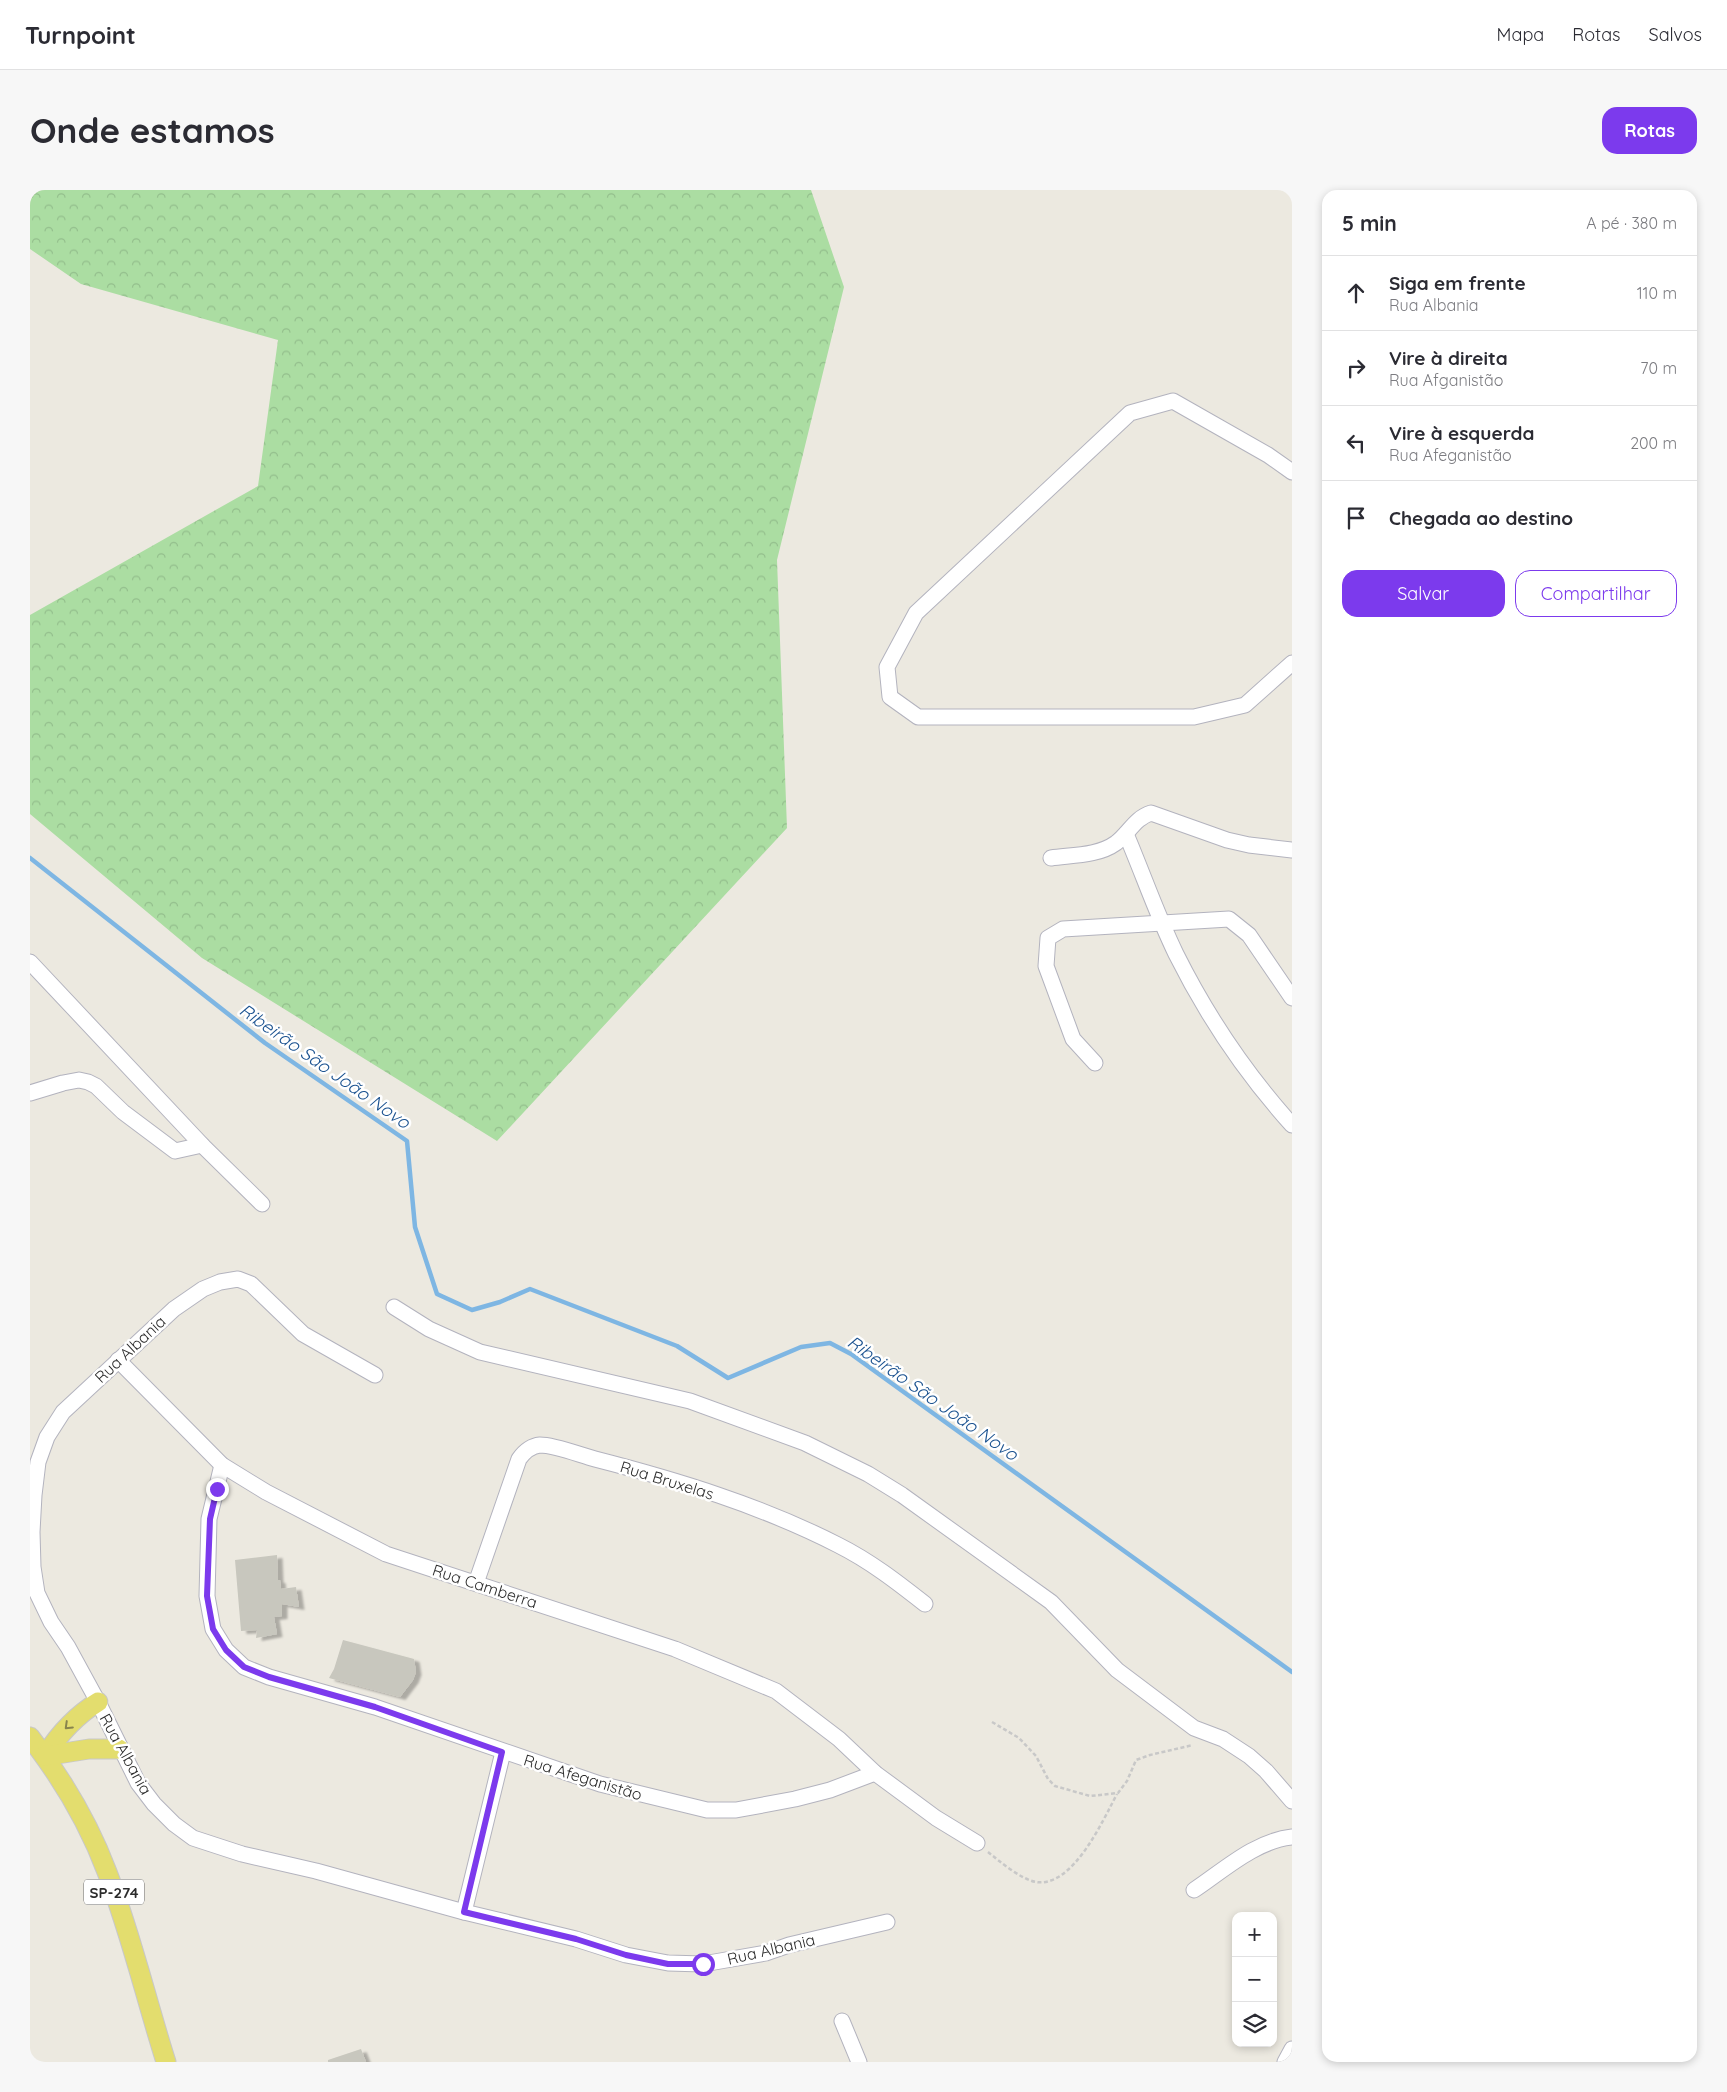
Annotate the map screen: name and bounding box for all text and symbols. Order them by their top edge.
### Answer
text: Turnpoint [25,20,136,50]
text: Mapa [1497,23,1544,46]
text: Rotas [1572,23,1621,46]
text: Salvos [1649,23,1702,46]
button: Rotas [1602,107,1697,154]
text: Onde estamos [30,108,275,152]
text: 5 min [1342,210,1397,236]
text: A pé · 380 m [1586,213,1677,233]
text: Siga em frente [1389,271,1526,295]
icon: ahead [1342,279,1370,307]
text: 110 m [1637,283,1677,303]
text: Rua Albania [1389,295,1479,315]
text: Vire à direita [1389,346,1508,370]
icon: right [1342,354,1370,382]
text: 70 m [1640,358,1677,378]
text: Rua Afganistão [1389,370,1503,390]
text: Vire à esquerda [1389,421,1534,445]
icon: left [1342,429,1370,457]
text: 200 m [1630,433,1677,453]
text: Rua Afeganistão [1389,445,1512,465]
icon: arrive [1342,504,1370,532]
text: Chegada ao destino [1389,506,1573,530]
button: Salvar [1342,570,1505,617]
button: Compartilhar [1515,570,1677,617]
water label: Ribeirão São João Novo [235,998,416,1134]
street label: Rua Albania [90,1311,170,1387]
water label: Ribeirão São João Novo [843,1330,1024,1466]
street label: Rua Bruxelas [618,1456,716,1504]
route end [206,1478,229,1501]
street label: Rua Camberra [430,1560,540,1612]
street label: Rua Albania [96,1710,156,1798]
one-way arrow [64,1720,73,1729]
street label: Rua Afeganistão [521,1749,645,1805]
road number: SP-274 [84,1880,144,1904]
map controls [1232,1912,1277,2047]
button: + [1232,1912,1277,1957]
street label: Rua Albania [725,1929,817,1969]
route start [692,1953,715,1976]
button: − [1232,1957,1277,2002]
button: layers [1232,2002,1277,2047]

